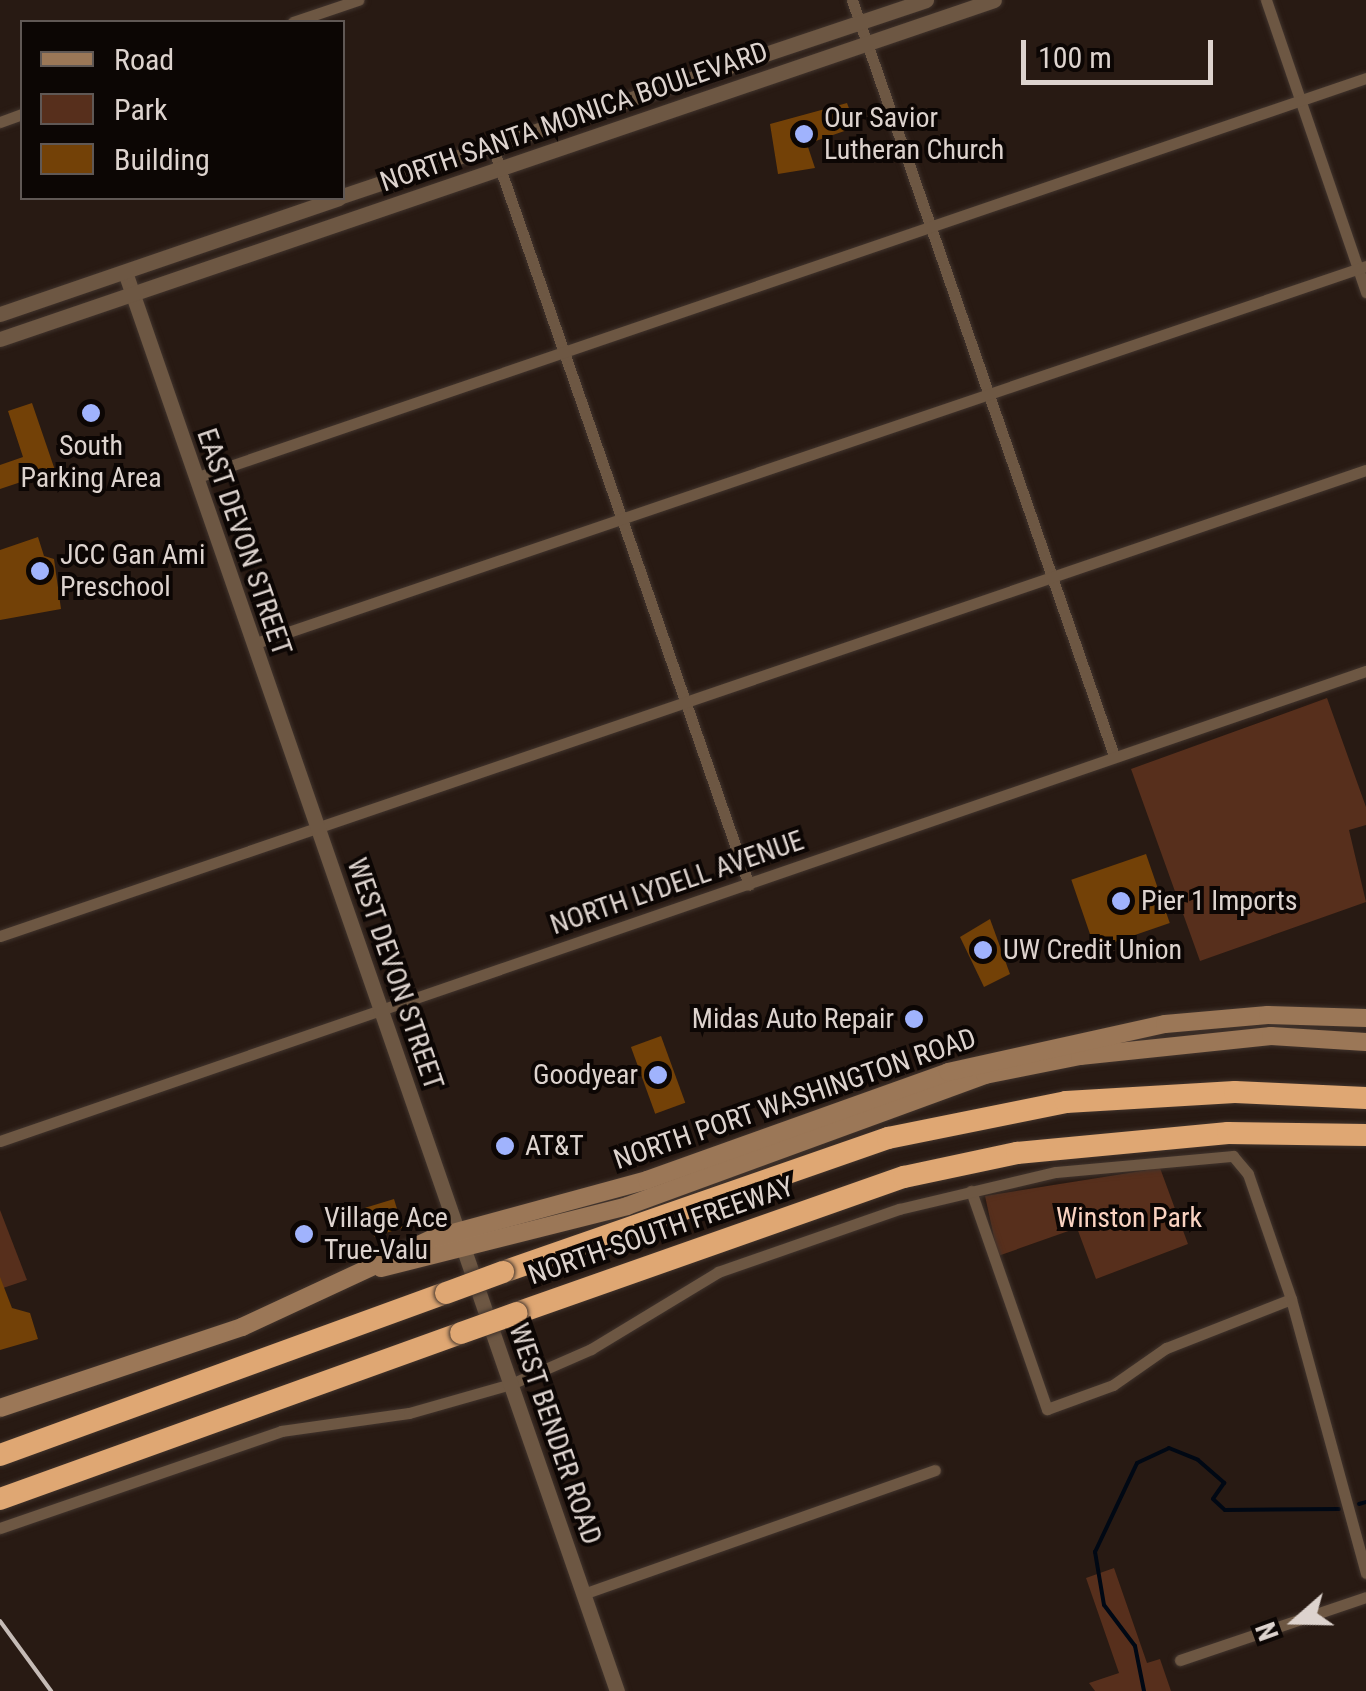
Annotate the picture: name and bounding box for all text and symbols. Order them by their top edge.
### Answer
legend [20,20,345,200]
scale bar [1026,20,1218,82]
street label: NORTH SANTA MONICA BOULEVARD [376,35,772,199]
text: 100 m [1038,40,1112,75]
text: Road [114,42,174,77]
text: Park [114,92,168,127]
place label: Our Savior Lutheran Church [824,101,1004,167]
marker: Our Savior Lutheran Church [793,123,815,145]
text: Building [114,142,210,177]
marker: South Parking Area [80,402,102,424]
street label: EAST DEVON STREET [189,424,299,660]
place label: South Parking Area [20,429,162,495]
place label: JCC Gan Ami Preschool [60,538,205,604]
marker: JCC Gan Ami Preschool [29,560,51,582]
street label: NORTH LYDELL AVENUE [546,824,808,942]
street label: WEST DEVON STREET [339,853,451,1095]
place label: Pier 1 Imports [1141,884,1297,918]
marker: Pier 1 Imports [1110,890,1132,912]
place label: UW Credit Union [1003,933,1182,967]
marker: UW Credit Union [972,939,994,961]
place label: Midas Auto Repair [692,1002,894,1036]
marker: Midas Auto Repair [903,1008,925,1030]
street label: NORTH PORT WASHINGTON ROAD [609,1021,981,1177]
place label: Goodyear [533,1058,638,1092]
marker: Goodyear [647,1064,669,1086]
place label: AT&T [525,1129,584,1163]
marker: AT&T [494,1135,516,1157]
street label: NORTH-SOUTH FREEWAY [524,1170,798,1292]
place label: Village Ace True-Valu [324,1201,448,1267]
park label: Winston Park [1056,1201,1202,1235]
marker: Village Ace True-Valu [293,1223,315,1245]
street label: WEST BENDER ROAD [501,1319,609,1549]
north arrow [1246,1571,1346,1671]
text: N [1249,1618,1286,1645]

